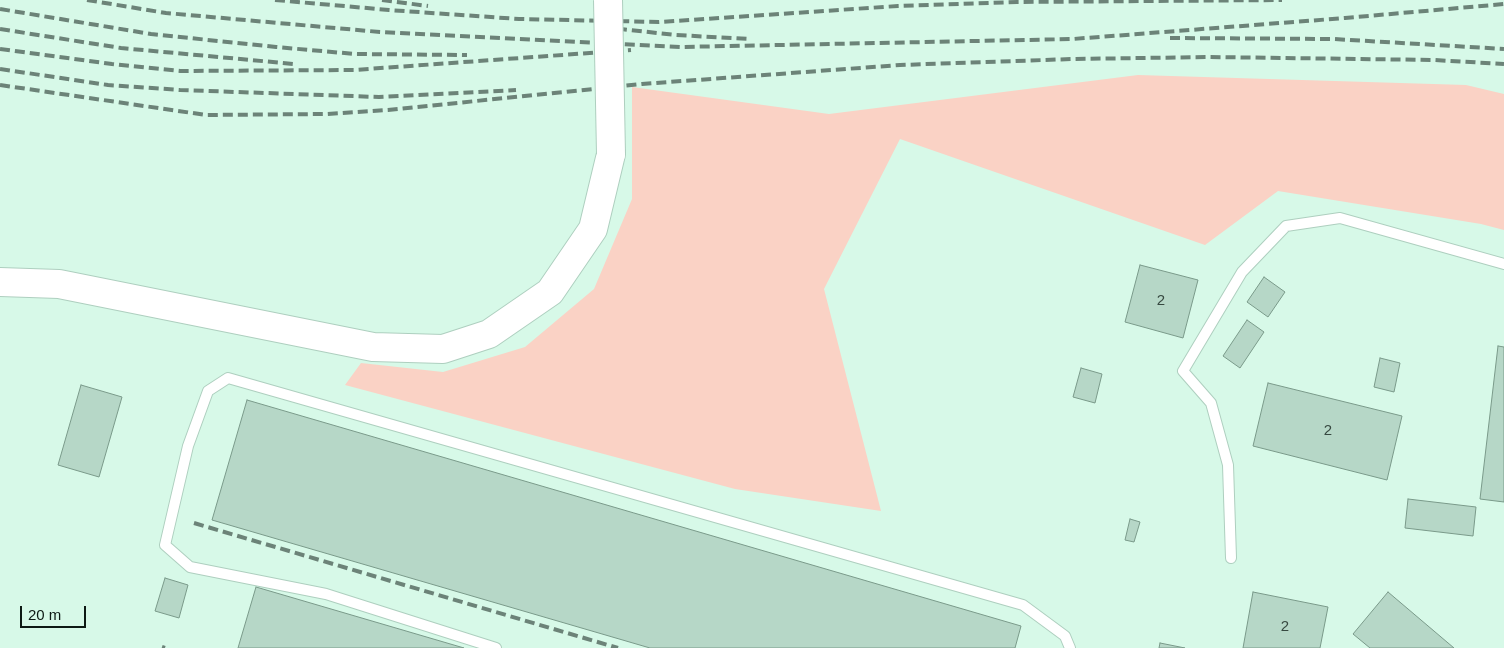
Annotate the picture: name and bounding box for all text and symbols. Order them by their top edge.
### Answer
house number: 2 [1157,292,1165,310]
house number: 2 [1324,422,1332,440]
scale bar [22,596,89,628]
text: 20 m [28,606,61,623]
house number: 2 [1281,618,1289,636]

